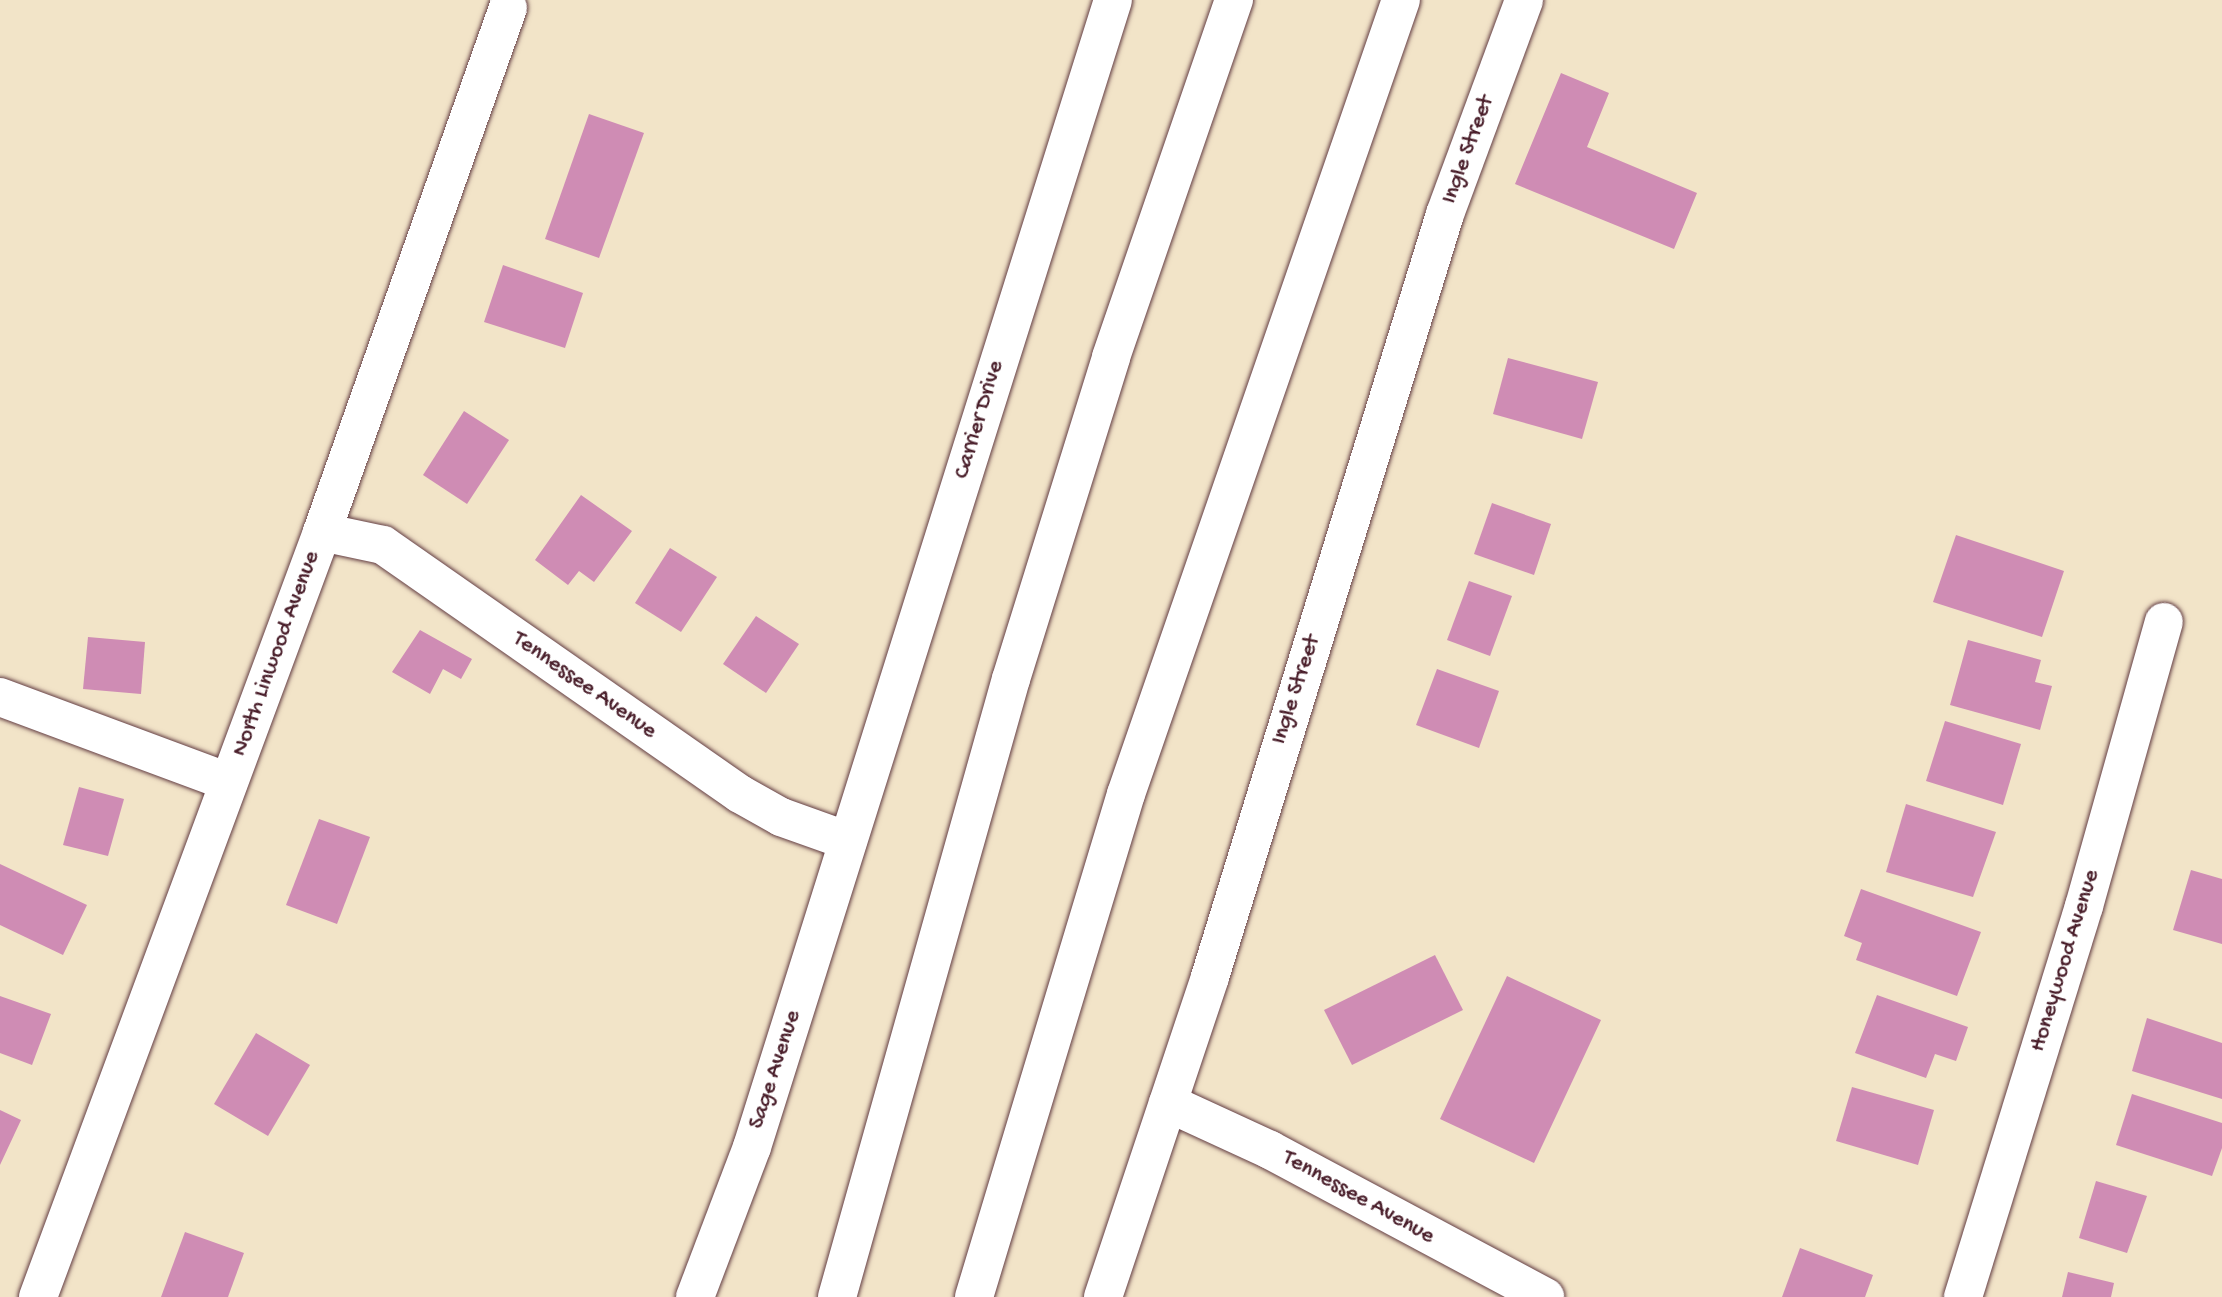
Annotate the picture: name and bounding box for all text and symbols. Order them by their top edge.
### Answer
street label: Ingle Street [1437,92,1501,208]
street label: Carrier Drive [949,358,1011,482]
street label: North Linwood Avenue [227,548,327,760]
street label: Tennessee Avenue [507,626,661,746]
street label: Ingle Street [1266,632,1328,748]
street label: Honeywood Avenue [2025,867,2107,1055]
street label: Sage Avenue [744,1007,808,1133]
street label: Tennessee Avenue [1277,1145,1439,1251]

